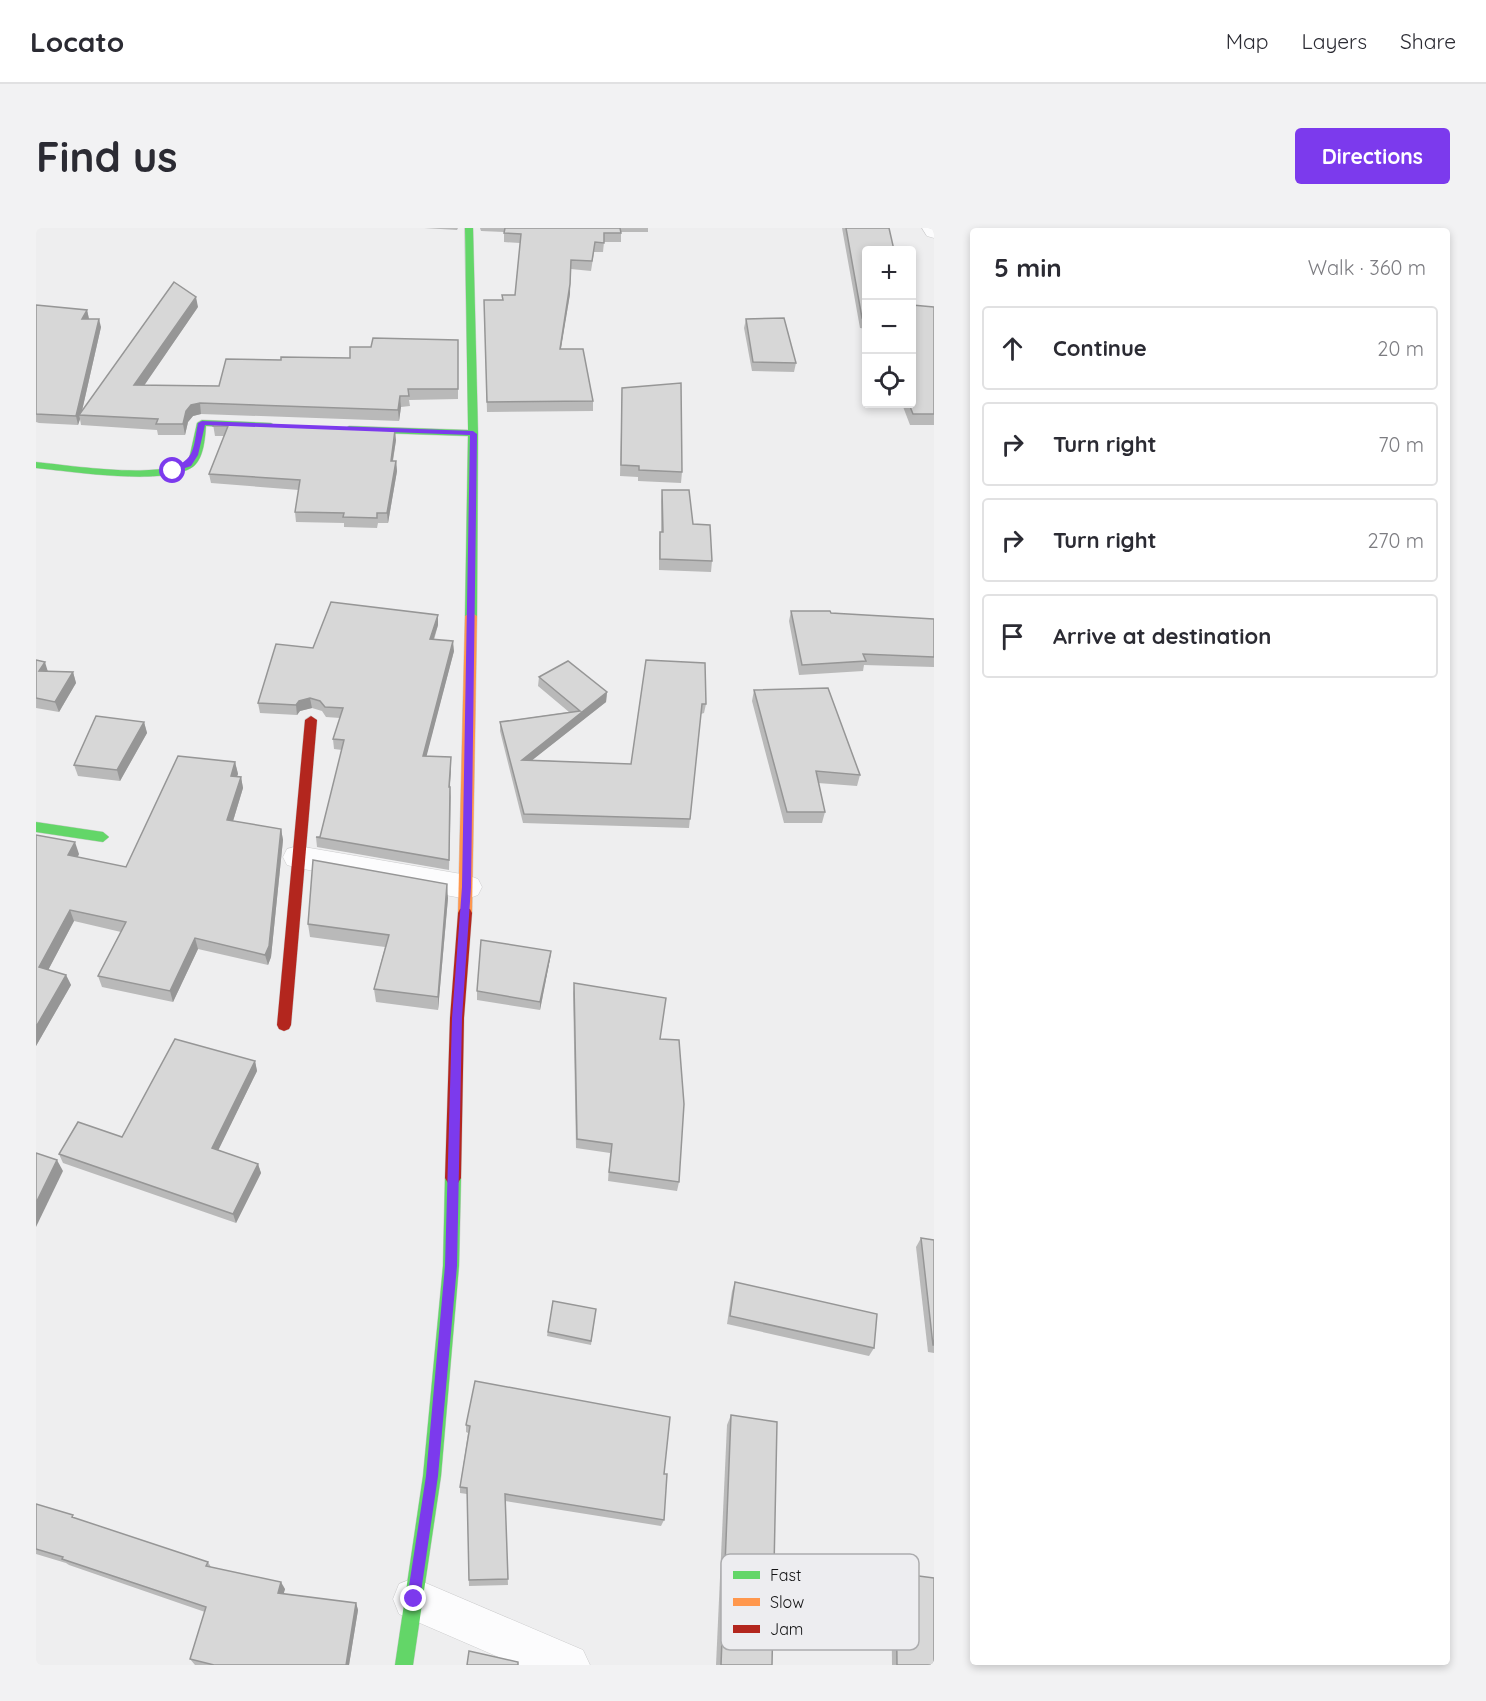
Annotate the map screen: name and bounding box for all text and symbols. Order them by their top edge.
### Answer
text: Locato [30,24,124,59]
text: Map [1226,28,1269,54]
text: Layers [1302,28,1367,54]
text: Share [1400,28,1456,54]
button: Directions [1295,128,1450,184]
text: Find us [36,130,178,183]
map controls [862,246,916,408]
button: + [862,246,916,300]
text: 5 min [994,251,1062,284]
text: Walk · 360 m [1308,255,1426,280]
button: − [862,300,916,354]
icon: ahead [996,332,1029,365]
text: Continue [1053,334,1147,362]
text: 20 m [1377,336,1424,361]
button: locate [862,354,916,408]
icon: right [996,428,1029,461]
text: Turn right [1053,430,1157,458]
text: 70 m [1378,432,1424,457]
route start [159,457,185,483]
icon: right [996,524,1029,557]
text: Turn right [1053,526,1157,554]
text: 270 m [1367,528,1424,553]
icon: arrive [996,620,1029,653]
text: Arrive at destination [1053,622,1271,650]
legend [721,1554,919,1650]
text: Fast [770,1565,801,1585]
route end [400,1585,426,1611]
text: Slow [770,1592,804,1612]
text: Jam [770,1619,803,1639]

